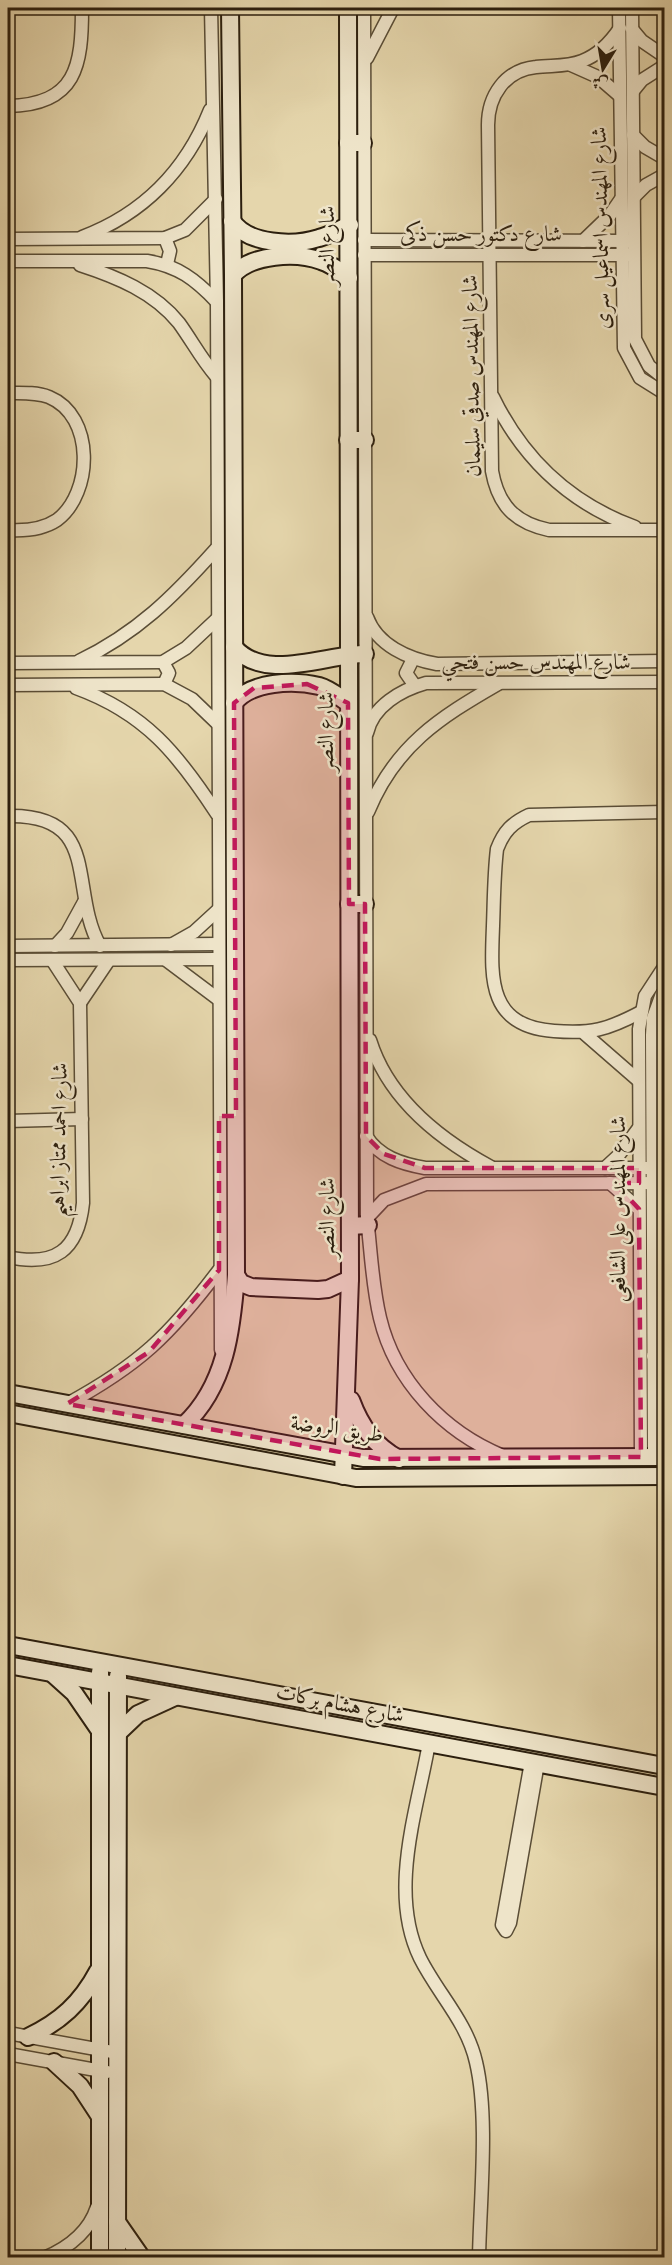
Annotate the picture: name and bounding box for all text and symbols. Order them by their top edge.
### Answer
north arrow [573,39,633,99]
text: ش [591,71,610,94]
street label: شارع المهندس اسماعيل سرى [586,126,620,330]
street label: شارع النصر [314,206,345,288]
street label: شارع دكتور حسن ذكى [400,220,562,252]
street label: شارع المهندس صدقي سليمان [457,274,491,477]
street label: شارع المهندس حسن فتحي [441,649,631,682]
street label: شارع النصر [313,692,344,774]
street label: شارع احمد ممتاز ابراهيم [44,1062,81,1218]
street label: شارع المهندس على الشافعى [605,1116,636,1302]
street label: شارع النصر [314,1178,345,1260]
street label: طريق الروضة [289,1409,385,1449]
street label: شارع هشام بركات [273,1678,406,1735]

